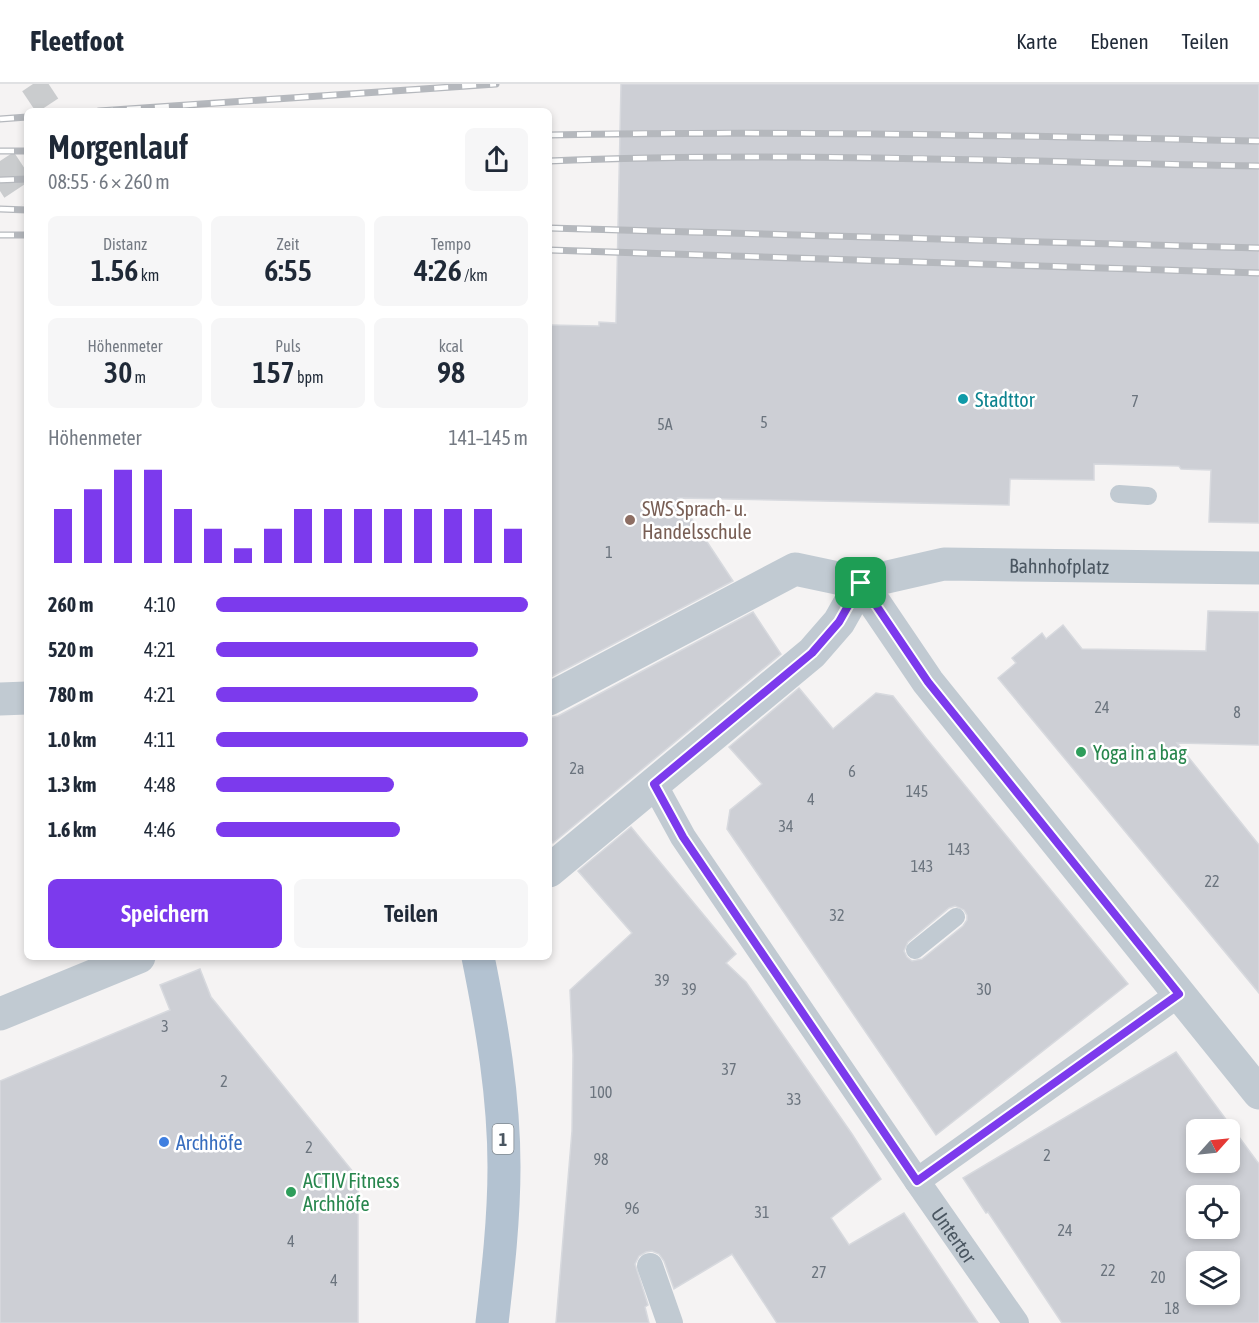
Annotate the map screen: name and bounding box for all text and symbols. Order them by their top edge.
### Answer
text: Fleetfoot [30,25,124,57]
text: Karte [1016,29,1057,53]
text: Ebenen [1090,29,1149,53]
text: Teilen [1182,29,1229,53]
text: Morgenlauf [48,128,188,166]
button: share [465,128,528,191]
text: 08:55 · 6 × 260 m [48,170,170,193]
text: Distanz [103,235,147,253]
text: Zeit [277,235,299,253]
text: Tempo [431,235,471,253]
text: 1.56 [91,253,138,287]
text: 6:55 [264,253,312,287]
text: 4:26 [414,253,462,287]
text: km [138,266,159,284]
text: /km [462,266,488,284]
text: Höhenmeter [88,337,162,355]
text: Puls [275,337,301,355]
text: kcal [439,337,463,355]
text: 30 [104,355,132,389]
text: 157 [252,355,295,389]
text: 98 [437,355,465,389]
text: m [132,368,146,386]
text: bpm [295,368,324,386]
place label: Stadttor [975,388,1036,411]
marker: Stadttor [956,392,970,406]
house number: 7 [1131,392,1139,410]
house number: 5 [760,413,768,431]
house number: 5A [657,415,673,433]
text: Höhenmeter [48,426,142,449]
text: 141–145 m [448,426,528,449]
place label: SWS Sprach- u. Handelsschule [642,497,752,543]
marker: SWS Sprach- u. Handelsschule [623,513,637,527]
house number: 1 [605,543,613,561]
street label: Bahnhofplatz [1009,553,1109,578]
pin [835,557,886,608]
icon: arrive [844,566,877,599]
text: 260 m [48,593,93,616]
text: 4:10 [144,593,176,616]
text: 520 m [48,638,93,661]
text: 4:21 [144,638,176,661]
text: 780 m [48,683,93,706]
text: 4:21 [144,683,176,706]
house number: 24 [1094,698,1110,716]
house number: 8 [1233,703,1241,721]
text: 1.0 km [48,728,96,751]
text: 4:11 [144,728,176,751]
place label: Yoga in a bag [1093,741,1187,764]
marker: Yoga in a bag [1074,745,1088,759]
house number: 2a [570,759,584,777]
house number: 6 [848,762,856,780]
text: 1.3 km [48,773,96,796]
text: 4:48 [144,773,176,796]
house number: 145 [906,782,928,800]
house number: 4 [807,790,815,808]
house number: 34 [778,817,794,835]
text: 1.6 km [48,818,96,841]
text: 4:46 [144,818,176,841]
house number: 143 [948,840,970,858]
house number: 143 [911,857,933,875]
house number: 22 [1204,872,1220,890]
button: Speichern [48,879,282,948]
button: Teilen [294,879,528,948]
house number: 32 [829,906,845,924]
house number: 39 [654,971,670,989]
house number: 39 [681,980,697,998]
house number: 30 [976,980,992,998]
house number: 3 [161,1017,169,1035]
house number: 37 [721,1060,737,1078]
house number: 2 [220,1072,228,1090]
house number: 100 [590,1083,612,1101]
house number: 33 [786,1090,802,1108]
north arrow [1186,1119,1240,1173]
map controls [1186,1119,1240,1305]
road number: 1 [492,1124,514,1154]
place label: Archhöfe [176,1131,243,1154]
marker: Archhöfe [157,1135,171,1149]
house number: 2 [305,1138,313,1156]
house number: 2 [1043,1146,1051,1164]
house number: 98 [593,1150,609,1168]
place label: ACTIV Fitness Archhöfe [303,1169,400,1215]
marker: ACTIV Fitness Archhöfe [284,1185,298,1199]
button: locate [1186,1185,1240,1239]
house number: 96 [624,1199,640,1217]
street label: Untertor [927,1202,982,1268]
house number: 31 [754,1203,770,1221]
house number: 24 [1057,1221,1073,1239]
house number: 4 [287,1232,295,1250]
button: layers [1186,1251,1240,1305]
house number: 22 [1100,1261,1116,1279]
house number: 27 [811,1263,827,1281]
house number: 20 [1150,1268,1166,1286]
house number: 4 [330,1271,338,1289]
house number: 18 [1164,1299,1180,1317]

